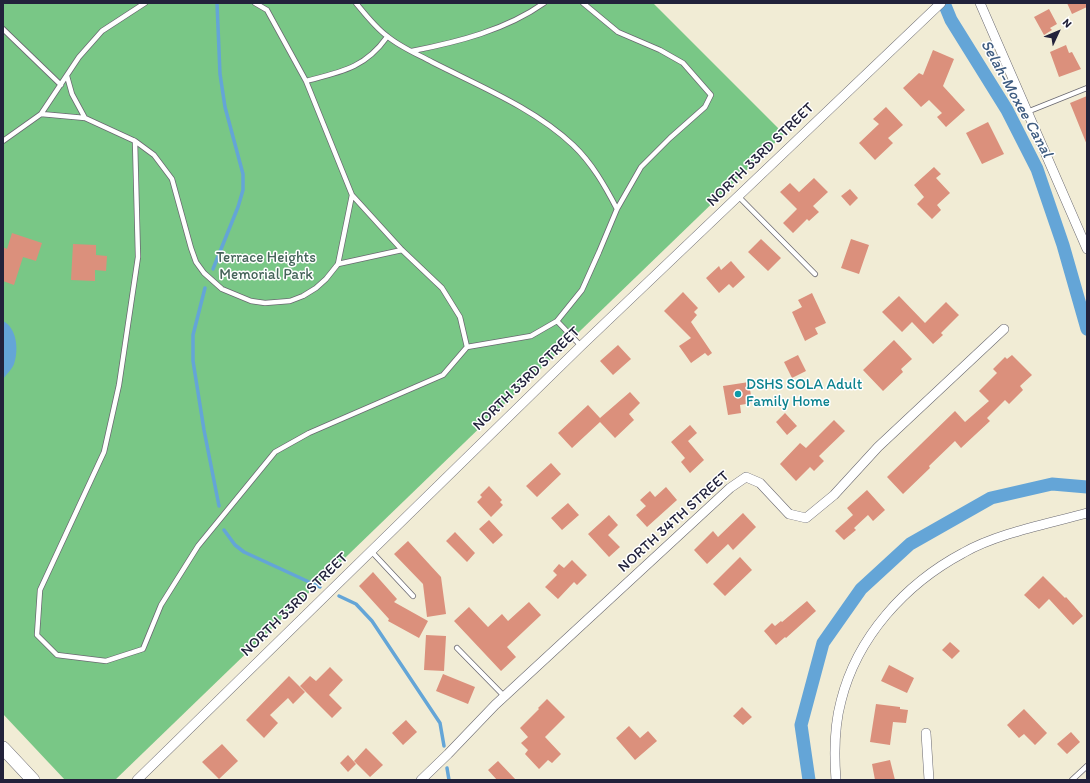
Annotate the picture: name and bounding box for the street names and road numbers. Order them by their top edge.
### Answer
street label: NORTH 33RD STREET [704,99,818,211]
street label: NORTH 33RD STREET [470,323,584,435]
street label: NORTH 34TH STREET [615,467,733,577]
street label: NORTH 33RD STREET [238,549,352,661]

